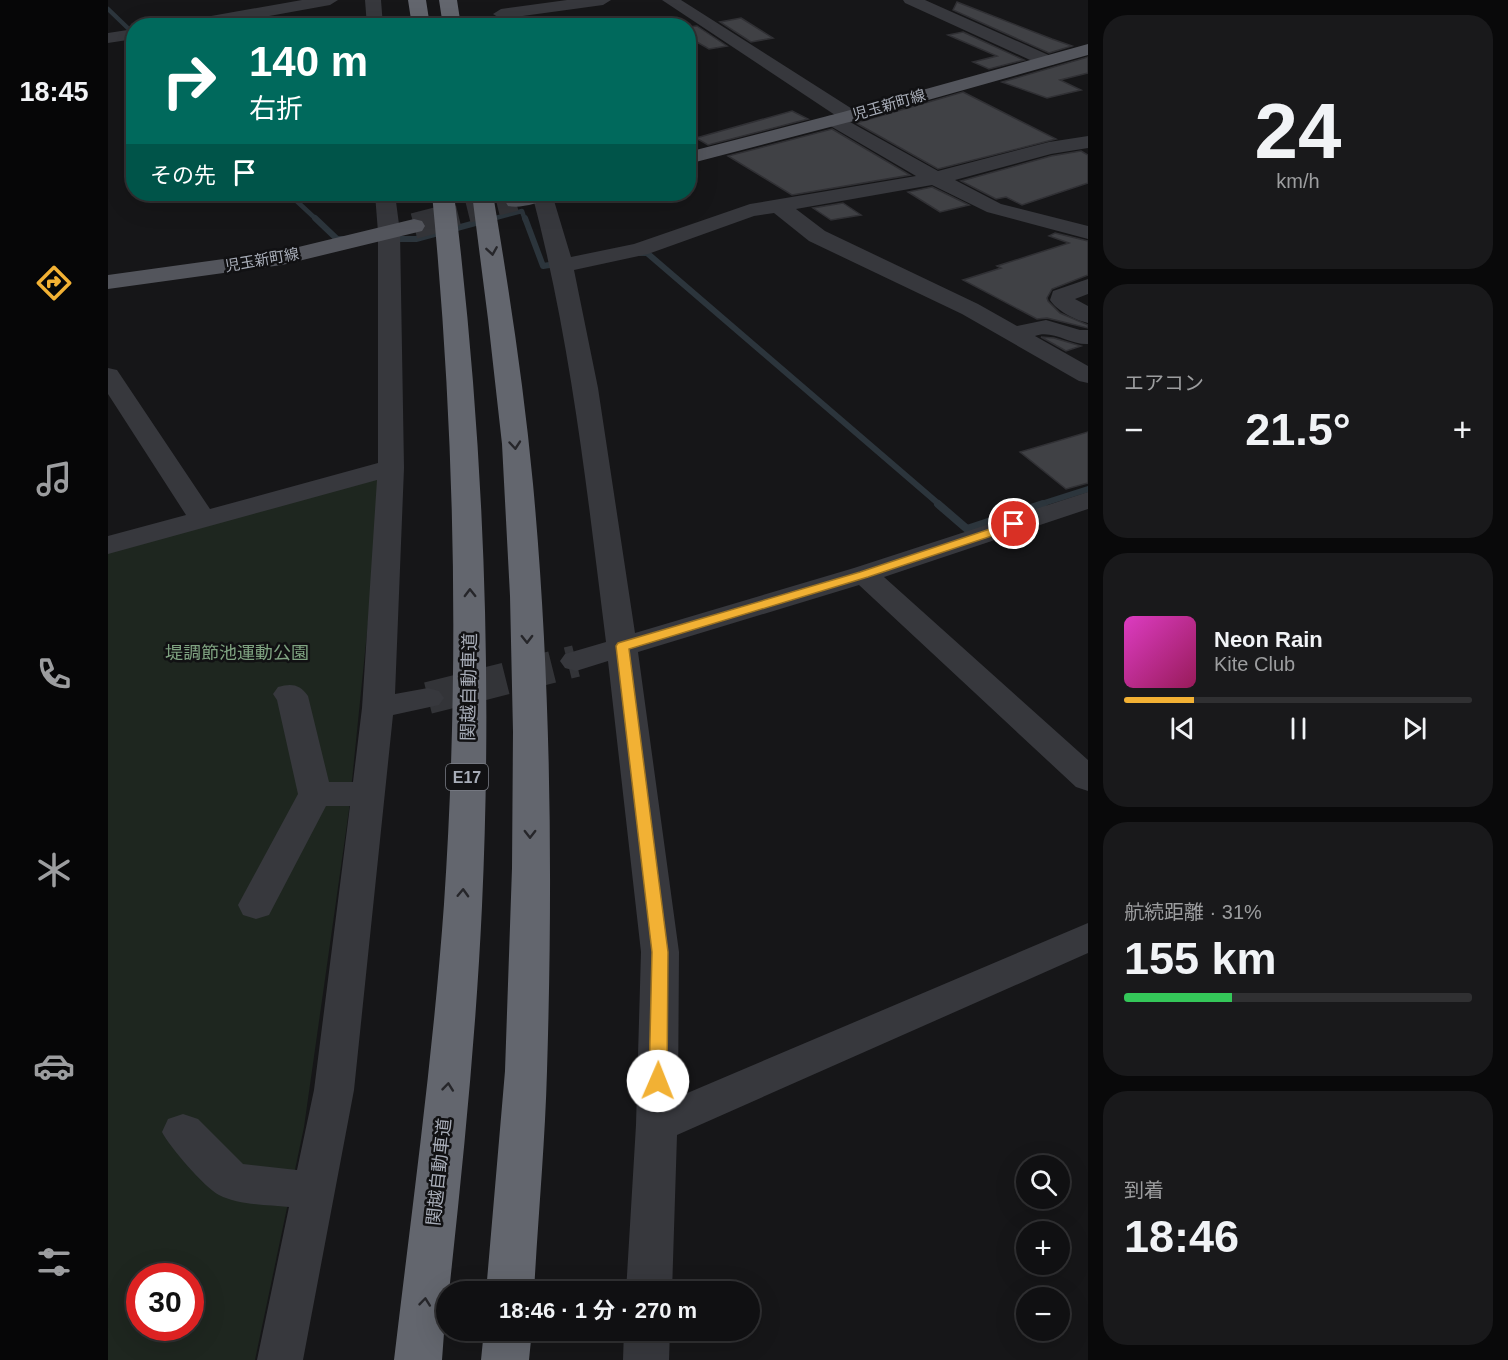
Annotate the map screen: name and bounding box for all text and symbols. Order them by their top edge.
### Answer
text: 140 m [249,38,368,85]
icon: right [150,42,228,120]
text: 18:45 [19,77,89,107]
street label: 児玉新町線 [850,86,927,123]
text: 24 [1255,87,1341,175]
text: 右折 [249,94,303,124]
icon: arrive [228,156,261,189]
text: その先 [150,163,216,188]
text: km/h [1276,170,1320,192]
street label: 児玉新町線 [223,245,300,274]
one-way arrow [485,247,497,256]
icon: directions [33,262,75,304]
text: エアコン [1124,372,1204,394]
text: 21.5° [1245,404,1351,455]
text: − [1124,411,1143,448]
text: + [1453,411,1472,448]
one-way arrow [508,440,521,449]
icon: music [33,458,75,500]
pin [988,498,1039,549]
icon: arrive [997,507,1030,540]
one-way arrow [464,588,476,597]
text: Neon Rain [1214,627,1323,652]
street label: 関越自動車道 [458,633,480,741]
one-way arrow [521,635,533,644]
park label: 堤調節池運動公園 [165,643,309,663]
icon: phone [33,653,75,695]
text: Kite Club [1214,653,1295,675]
icon: previous [1166,712,1199,745]
icon: pause [1282,712,1315,745]
icon: next [1398,712,1431,745]
road number: E17 [446,764,488,790]
one-way arrow [524,830,536,839]
icon: climate [33,849,75,891]
one-way arrow [457,888,470,897]
text: 航続距離 · 31% [1124,901,1262,923]
text: 155 km [1124,933,1277,984]
icon: car [33,1045,75,1087]
position arrow [626,1049,690,1113]
one-way arrow [441,1083,454,1092]
street label: 関越自動車道 [423,1117,455,1227]
map controls [1016,1155,1070,1341]
button: search [1016,1155,1070,1209]
text: 到着 [1124,1179,1164,1201]
text: 18:46 [1124,1211,1239,1262]
button: + [1016,1221,1070,1275]
icon: filters [33,1241,75,1283]
speed limit sign: 30 [126,1263,204,1341]
button: − [1016,1287,1070,1341]
one-way arrow [418,1297,431,1306]
text: 18:46 · 1 分 · 270 m [499,1298,697,1323]

